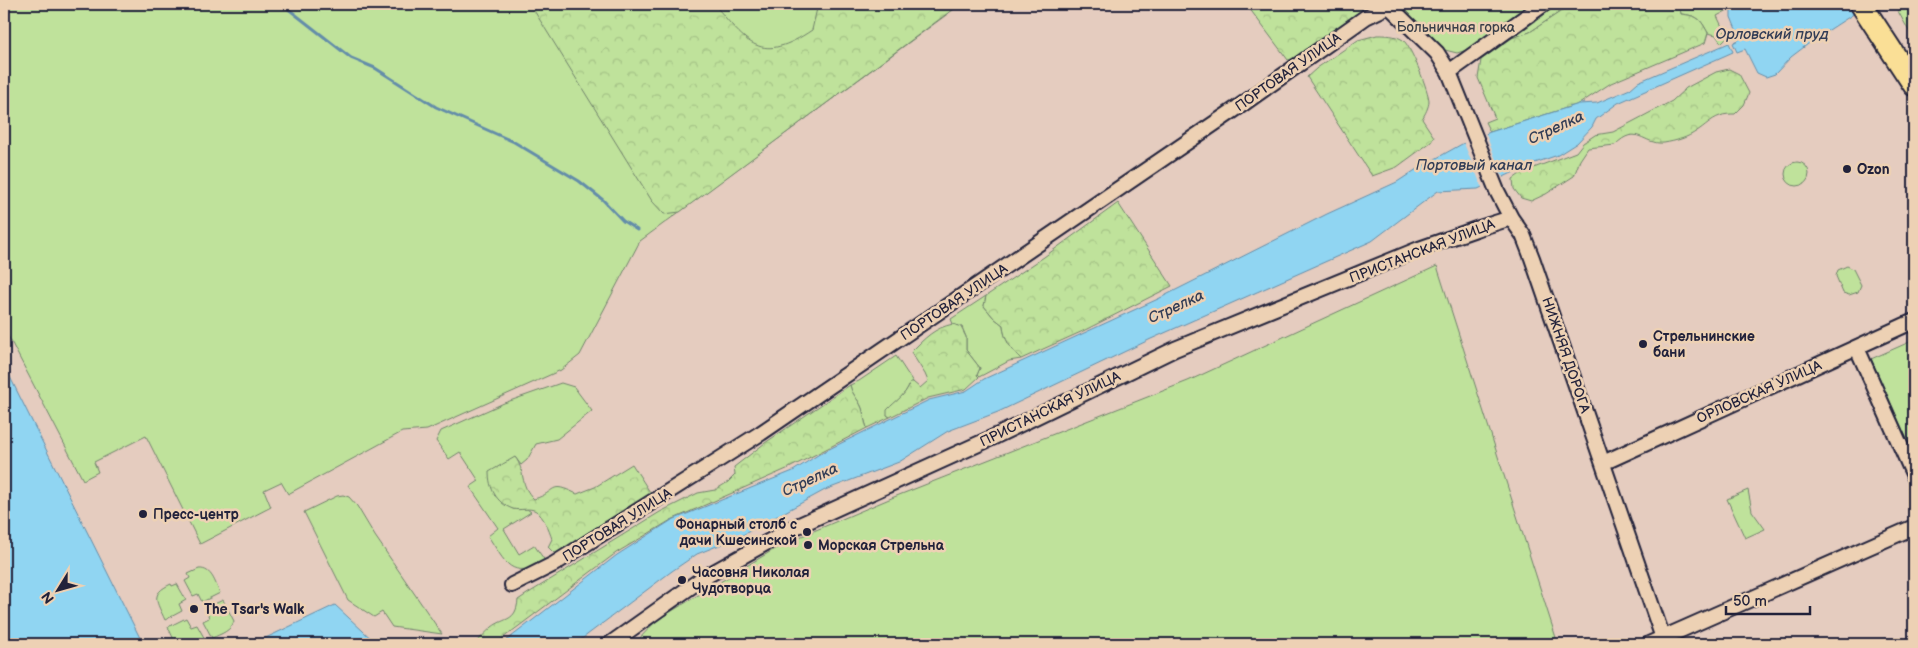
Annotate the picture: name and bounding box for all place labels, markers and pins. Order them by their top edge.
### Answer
place label: Ozon [1857,161,1890,178]
marker: Ozon [1841,163,1853,175]
place label: Стрельнинские бани [1653,328,1755,361]
marker: Стрельнинские бани [1637,338,1649,350]
place label: Пресс-центр [153,506,240,523]
marker: Пресс-центр [137,508,149,520]
place label: Фонарный столб с дачи Кшесинской [676,516,797,549]
marker: Фонарный столб с дачи Кшесинской [801,526,813,538]
place label: Морская Стрельна [818,537,945,554]
marker: Морская Стрельна [802,539,814,551]
place label: Часовня Николая Чудотворца [692,564,810,597]
marker: Часовня Николая Чудотворца [676,574,688,586]
place label: The Tsar's Walk [204,601,305,618]
marker: The Tsar's Walk [188,603,200,615]

